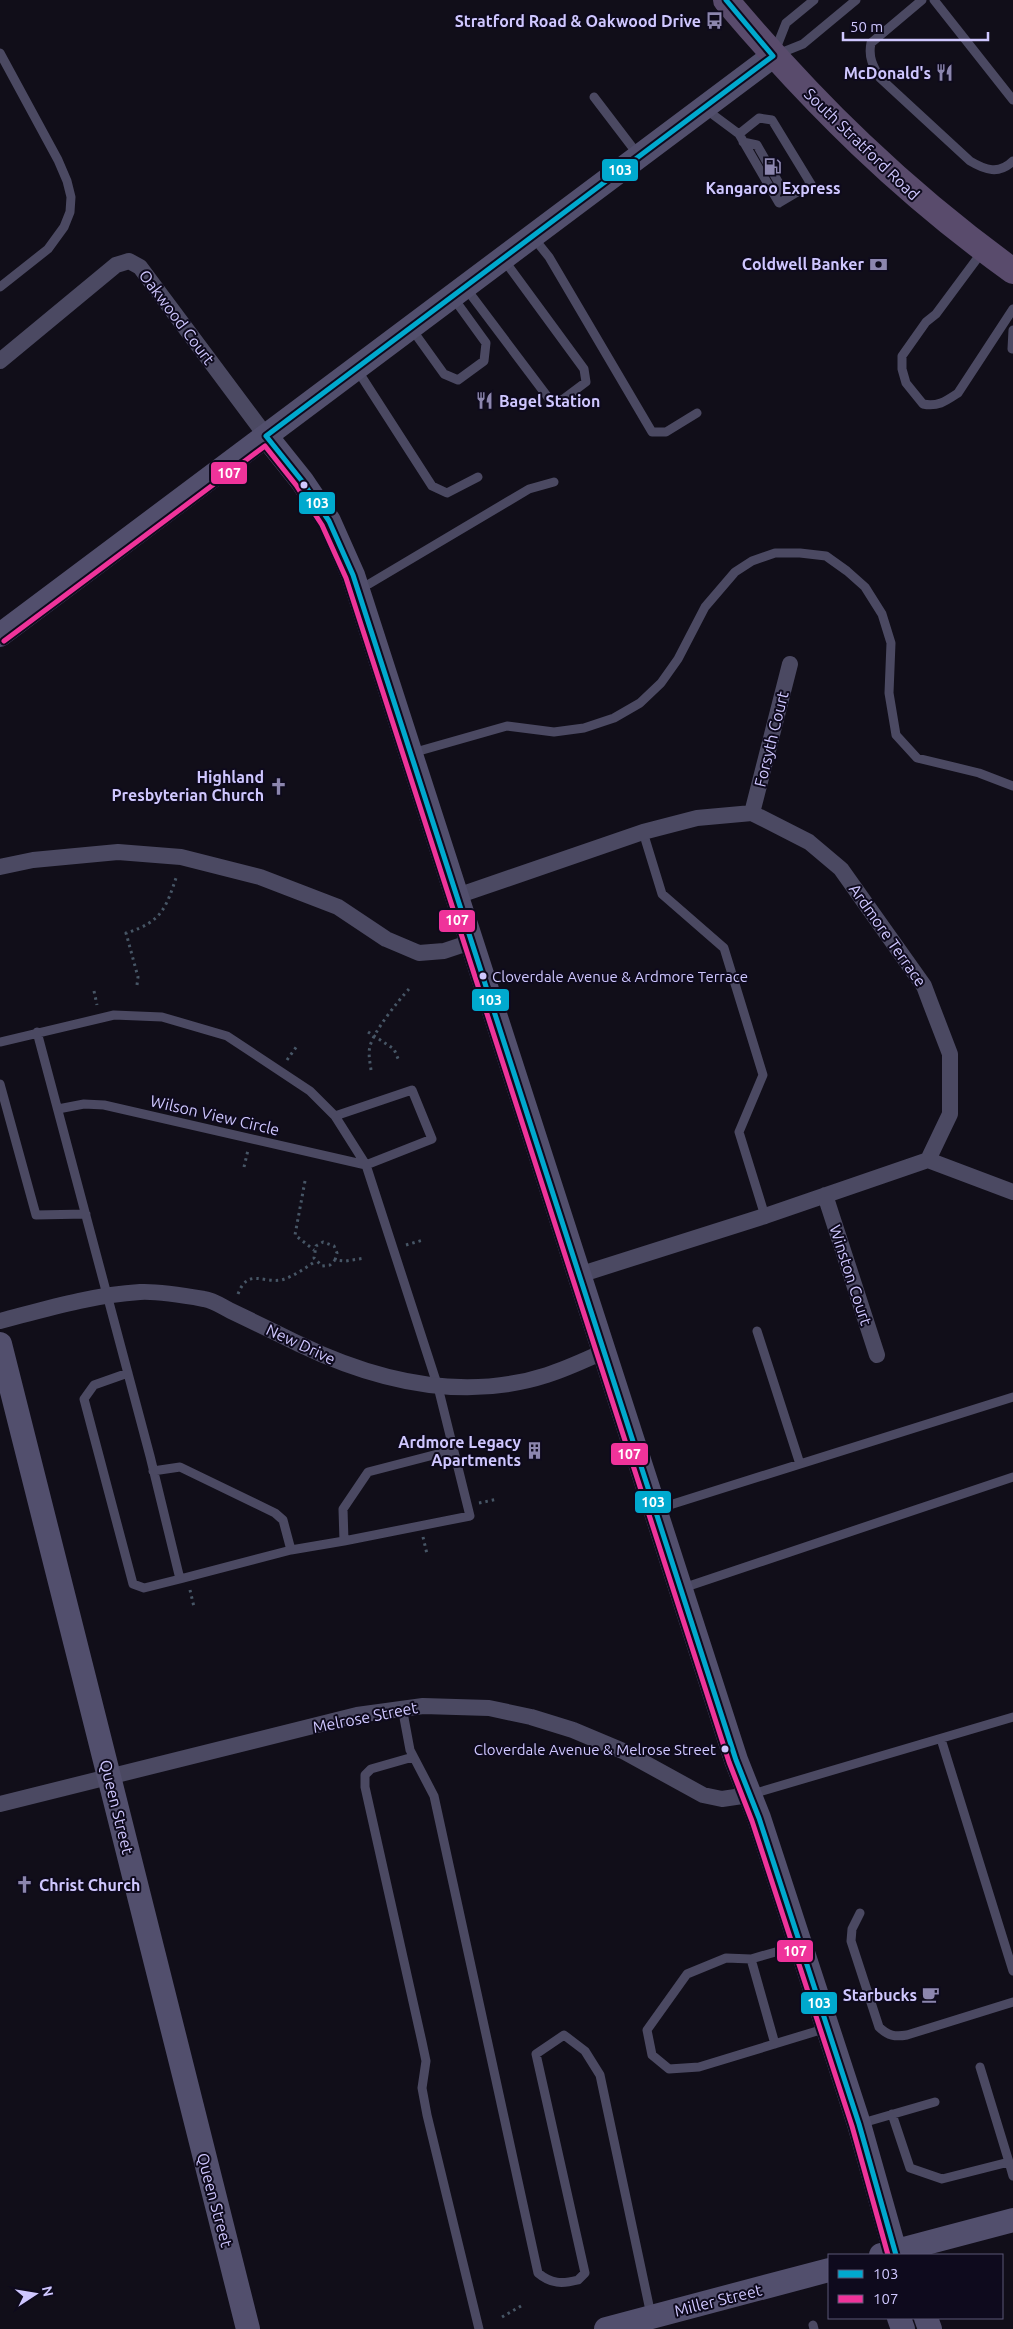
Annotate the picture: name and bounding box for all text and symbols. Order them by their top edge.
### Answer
scale bar [843,10,988,42]
bus stop icon: Stratford Road & Oakwood Drive [705,11,725,31]
place label: Stratford Road & Oakwood Drive [455,12,701,30]
text: 50 m [850,18,883,35]
restaurant icon: McDonald's [935,63,955,83]
place label: McDonald's [844,64,931,82]
street label: South Stratford Road [801,85,923,203]
fuel station icon: Kangaroo Express [763,157,783,177]
line badge: 103 [601,158,639,182]
text: 103 [608,162,632,178]
place label: Kangaroo Express [705,179,841,197]
bank icon: Coldwell Banker [868,254,888,274]
place label: Coldwell Banker [742,255,864,273]
street label: Oakwood Court [136,266,219,368]
restaurant icon: Bagel Station [475,391,495,411]
place label: Bagel Station [499,392,600,410]
line badge: 107 [210,461,248,485]
text: 107 [217,465,241,481]
unlabelled marker [299,480,309,490]
line badge: 103 [298,491,336,515]
text: 103 [305,495,329,511]
street label: Forsyth Court [750,688,792,789]
place label: Highland Presbyterian Church [111,768,264,804]
church icon: Highland Presbyterian Church [268,776,288,796]
street label: Ardmore Terrace [846,880,930,990]
line badge: 107 [438,909,476,933]
text: 107 [445,912,469,928]
place label: Cloverdale Avenue & Ardmore Terrace [492,968,748,985]
marker: Cloverdale Avenue & Ardmore Terrace [478,971,488,981]
line badge: 103 [471,988,510,1012]
text: 103 [478,992,502,1008]
street label: Wilson View Circle [149,1091,281,1139]
street label: Winston Court [826,1223,876,1328]
street label: New Drive [264,1320,338,1368]
place label: Ardmore Legacy Apartments [398,1433,521,1469]
building icon: Ardmore Legacy Apartments [525,1441,545,1461]
line badge: 107 [610,1442,649,1466]
text: 107 [617,1446,641,1462]
line badge: 103 [634,1490,672,1514]
text: 103 [641,1494,665,1510]
street label: Melrose Street [311,1698,420,1736]
place label: Cloverdale Avenue & Melrose Street [474,1741,716,1758]
marker: Cloverdale Avenue & Melrose Street [720,1744,730,1754]
street label: Queen Street [97,1758,138,1857]
church icon: Christ Church [15,1875,35,1895]
place label: Christ Church [39,1876,140,1894]
line badge: 107 [776,1939,814,1963]
text: 107 [783,1943,807,1959]
cafe icon: Starbucks [921,1985,941,2005]
place label: Starbucks [843,1986,917,2004]
line badge: 103 [800,1991,838,2015]
text: 103 [807,1995,831,2011]
street label: Queen Street [194,2151,236,2250]
legend [828,2254,1003,2319]
text: 103 [873,2265,898,2282]
north arrow [10,2269,60,2319]
street label: Miller Street [672,2280,764,2320]
text: N [39,2285,57,2298]
text: 107 [873,2290,898,2307]

